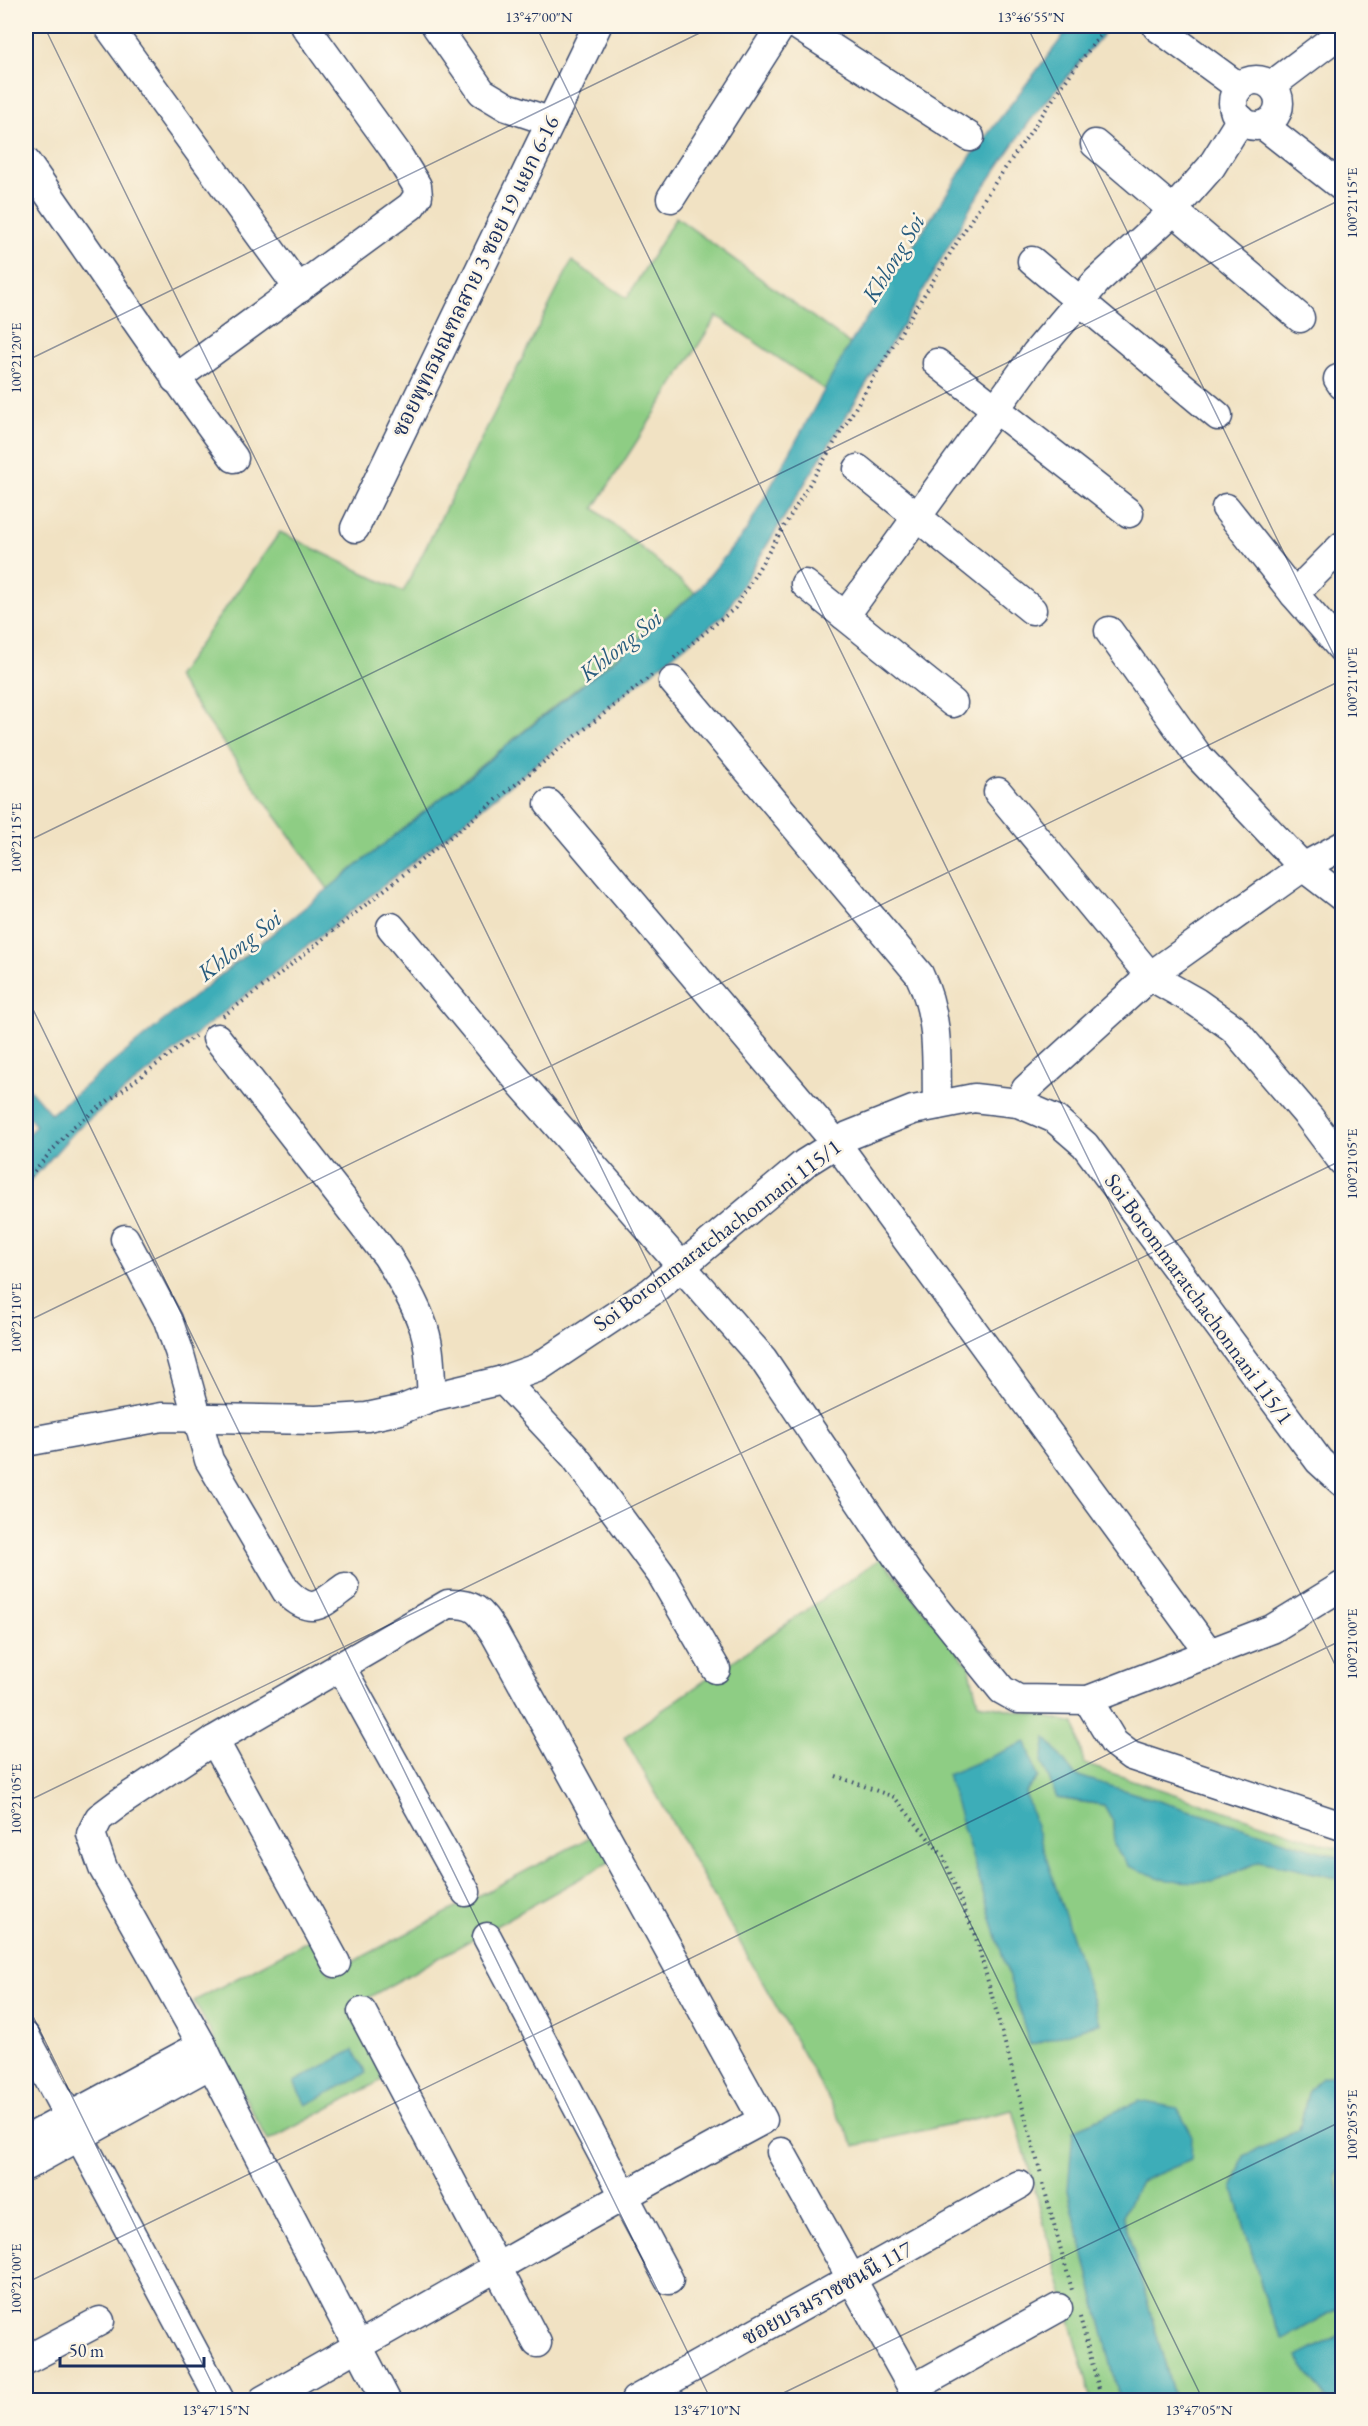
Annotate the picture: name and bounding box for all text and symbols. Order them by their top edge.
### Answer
text: 13°47'00"N [505,7,573,26]
text: 13°46'55"N [997,7,1065,26]
street label: ซอยพุทธมณฑลสาย 3 ซอย 19 แยก 6-16 [384,110,566,441]
text: 100°21'15"E [1342,167,1361,239]
water label: Khlong Soi [854,207,932,309]
text: 100°21'20"E [6,322,25,394]
water label: Khlong Soi [571,601,669,689]
text: 100°21'10"E [1342,647,1361,719]
text: 100°21'15"E [6,802,25,874]
water label: Khlong Soi [190,902,288,988]
text: 100°21'05"E [1342,1128,1361,1200]
street label: Soi Borommaratchachonnani 115/1 [587,1132,847,1338]
street label: Soi Borommaratchachonnani 115/1 [1098,1168,1300,1430]
text: 100°21'10"E [6,1282,25,1354]
text: 100°21'00"E [1342,1608,1361,1680]
text: 100°21'05"E [6,1763,25,1835]
text: 100°20'55"E [1342,2089,1361,2161]
street label: ซอยบรมราชชนนี 117 [737,2234,918,2352]
text: 100°21'00"E [6,2243,25,2315]
scale bar [60,2330,204,2368]
text: 50 m [69,2339,104,2362]
text: 13°47'15"N [182,2400,250,2419]
text: 13°47'10"N [673,2400,741,2419]
text: 13°47'05"N [1165,2400,1233,2419]

